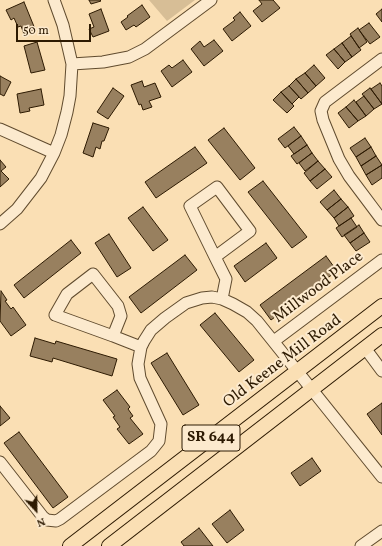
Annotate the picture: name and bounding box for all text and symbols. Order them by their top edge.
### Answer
scale bar [18,16,93,42]
text: 50 m [23,23,49,39]
street label: Millwood Place [270,248,368,328]
street label: Old Keene Mill Road [220,311,346,413]
road number: SR 644 [182,425,240,451]
north arrow [16,490,56,530]
text: N [34,513,47,530]

